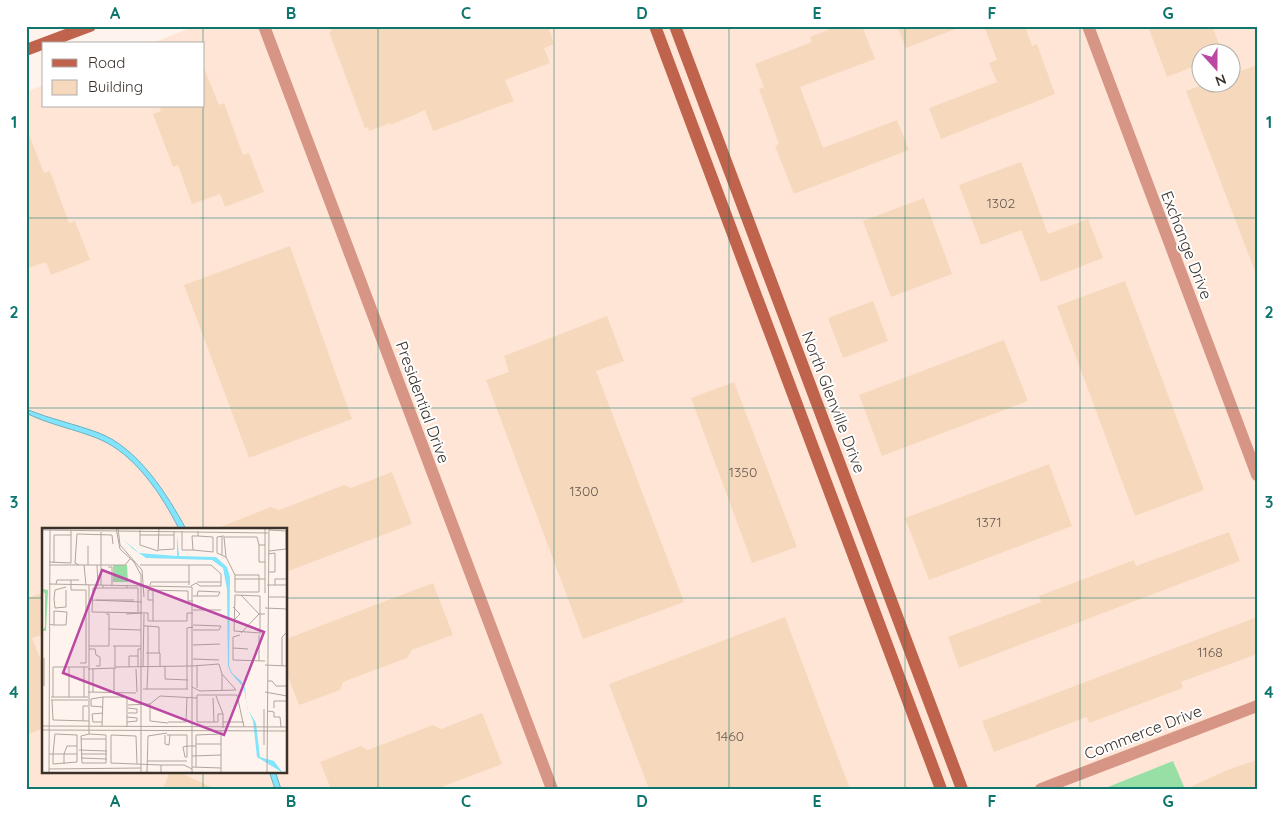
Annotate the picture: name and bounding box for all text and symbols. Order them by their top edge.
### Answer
text: A [110,3,121,23]
text: B [286,3,296,23]
text: C [461,3,471,23]
text: D [636,3,648,23]
text: E [812,3,822,23]
text: F [988,3,997,23]
text: G [1162,3,1174,23]
legend [42,42,205,108]
north arrow [1190,42,1240,92]
text: Road [88,53,125,72]
text: N [1213,70,1229,90]
text: Building [88,77,143,96]
text: 1 [11,112,17,132]
text: 1 [1266,112,1272,132]
street label: Exchange Drive [1157,188,1217,302]
house number: 1302 [987,194,1016,212]
text: 2 [9,302,19,322]
text: 2 [1264,302,1274,322]
street label: North Glenville Drive [798,328,870,476]
street label: Presidential Drive [392,338,454,466]
house number: 1350 [729,463,757,481]
house number: 1300 [569,482,599,500]
text: 3 [10,492,18,512]
text: 3 [1265,492,1273,512]
house number: 1371 [976,513,1002,531]
inset map [42,528,288,772]
house number: 1168 [1197,643,1223,661]
text: 4 [9,682,19,702]
text: 4 [1264,682,1274,702]
street label: Commerce Drive [1081,700,1205,764]
house number: 1460 [716,727,744,745]
text: A [110,791,121,811]
text: B [286,791,296,811]
text: C [461,791,471,811]
text: D [636,791,648,811]
text: E [812,791,822,811]
text: F [988,791,997,811]
text: G [1162,791,1174,811]

